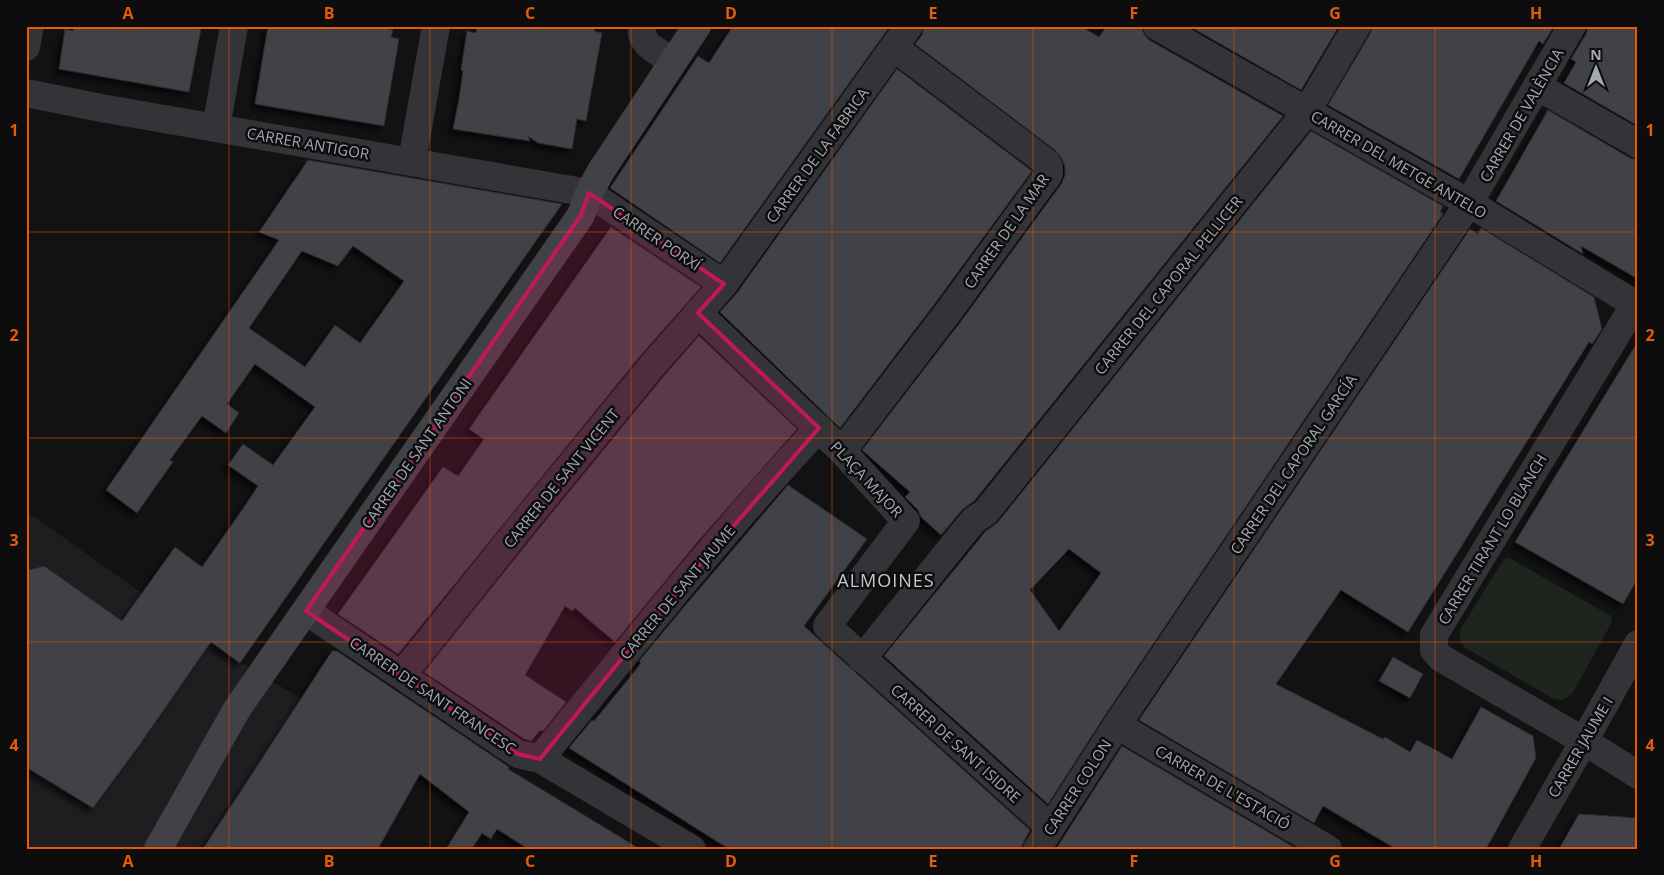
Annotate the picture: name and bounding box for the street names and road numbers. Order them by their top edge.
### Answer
street label: CARRER DE VALÈNCIA [1475,44,1568,185]
street label: CARRER DE LA FABRICA [761,83,873,227]
street label: CARRER DEL METGE ANTELO [1307,105,1491,223]
street label: CARRER ANTIGOR [245,122,372,164]
street label: CARRER DE LA MAR [959,169,1053,292]
street label: CARRER DEL CAPORAL PELLICER [1090,191,1247,378]
street label: CARRER PORXÍ [609,201,705,275]
street label: CARRER DEL CAPORAL GARCÍA [1225,370,1361,558]
street label: CARRER DE SANT ANTONI [356,374,476,532]
street label: CARRER DE SANT VICENT [499,404,624,552]
street label: PLAÇA MAJOR [827,437,908,522]
street label: CARRER TIRANT LO BLANCH [1433,450,1551,628]
street label: CARRER DE SANT JAUME [615,521,739,663]
street label: CARRER DE SANT FRANCESC [346,632,520,758]
street label: CARRER DE SANT ISIDRE [887,679,1025,807]
street label: CARRER JAUME I [1543,693,1617,801]
street label: CARRER COLON [1038,735,1116,839]
street label: CARRER DE L'ESTACIÓ [1152,740,1294,834]

